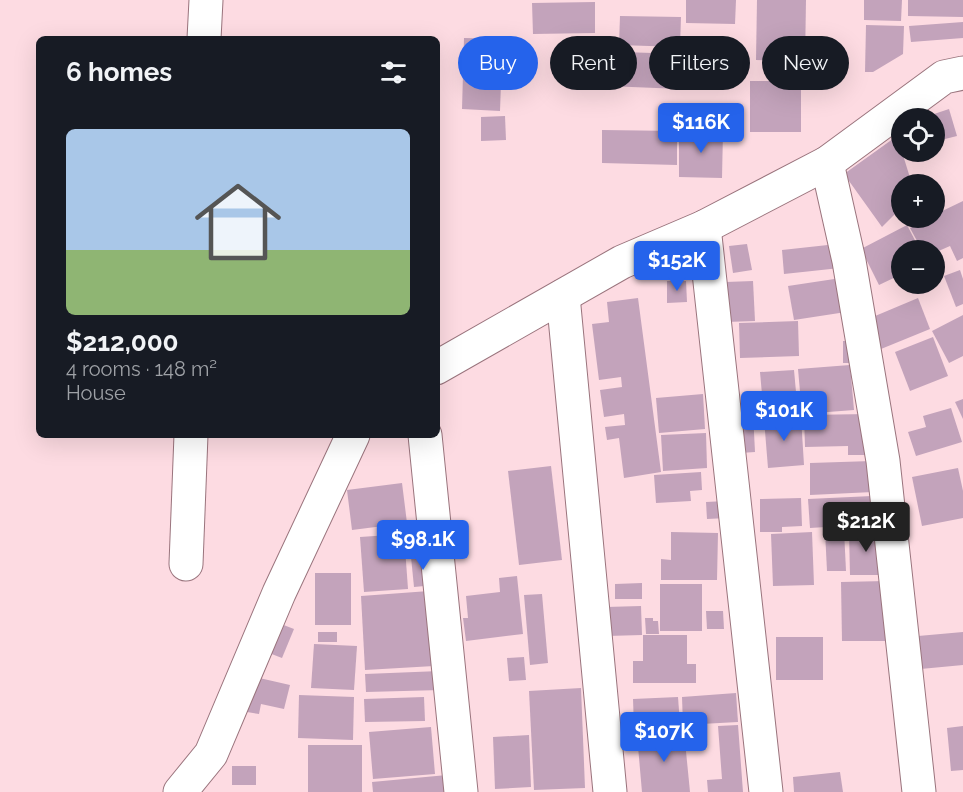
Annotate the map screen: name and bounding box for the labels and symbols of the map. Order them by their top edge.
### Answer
pin: $116K [659,103,743,154]
pin: $152K [635,241,719,292]
pin: $101K [742,391,826,442]
pin: $212K [824,502,908,553]
pin: $98.1K [374,520,472,571]
pin: $107K [622,712,706,763]

